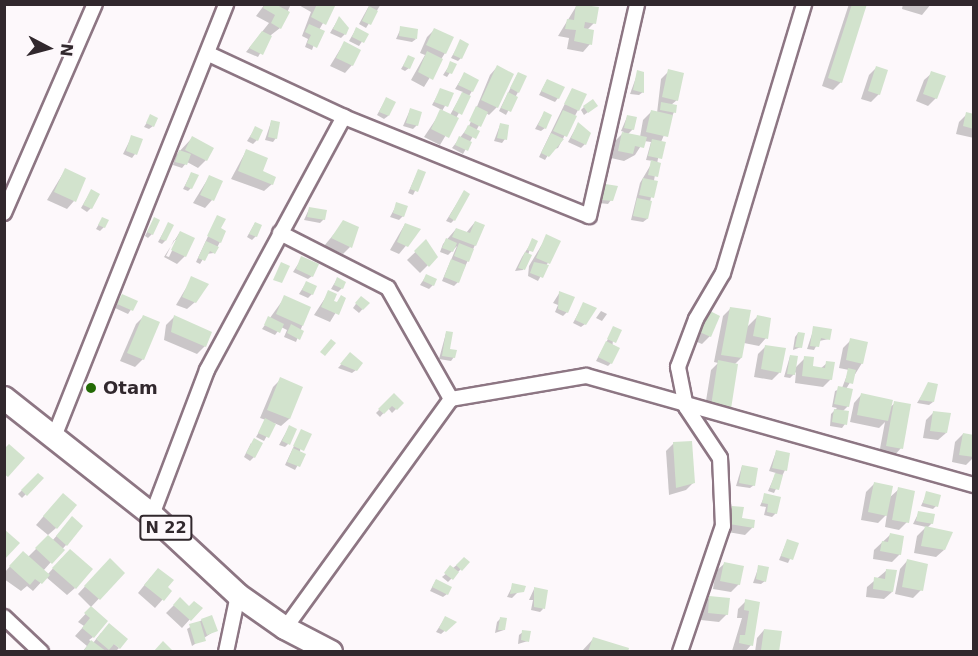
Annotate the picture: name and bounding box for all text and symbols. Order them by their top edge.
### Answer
north arrow [18,18,78,78]
text: N [56,42,77,58]
place label: Otam [103,377,158,399]
marker: Otam [84,381,98,395]
road number: N 22 [139,515,193,541]

